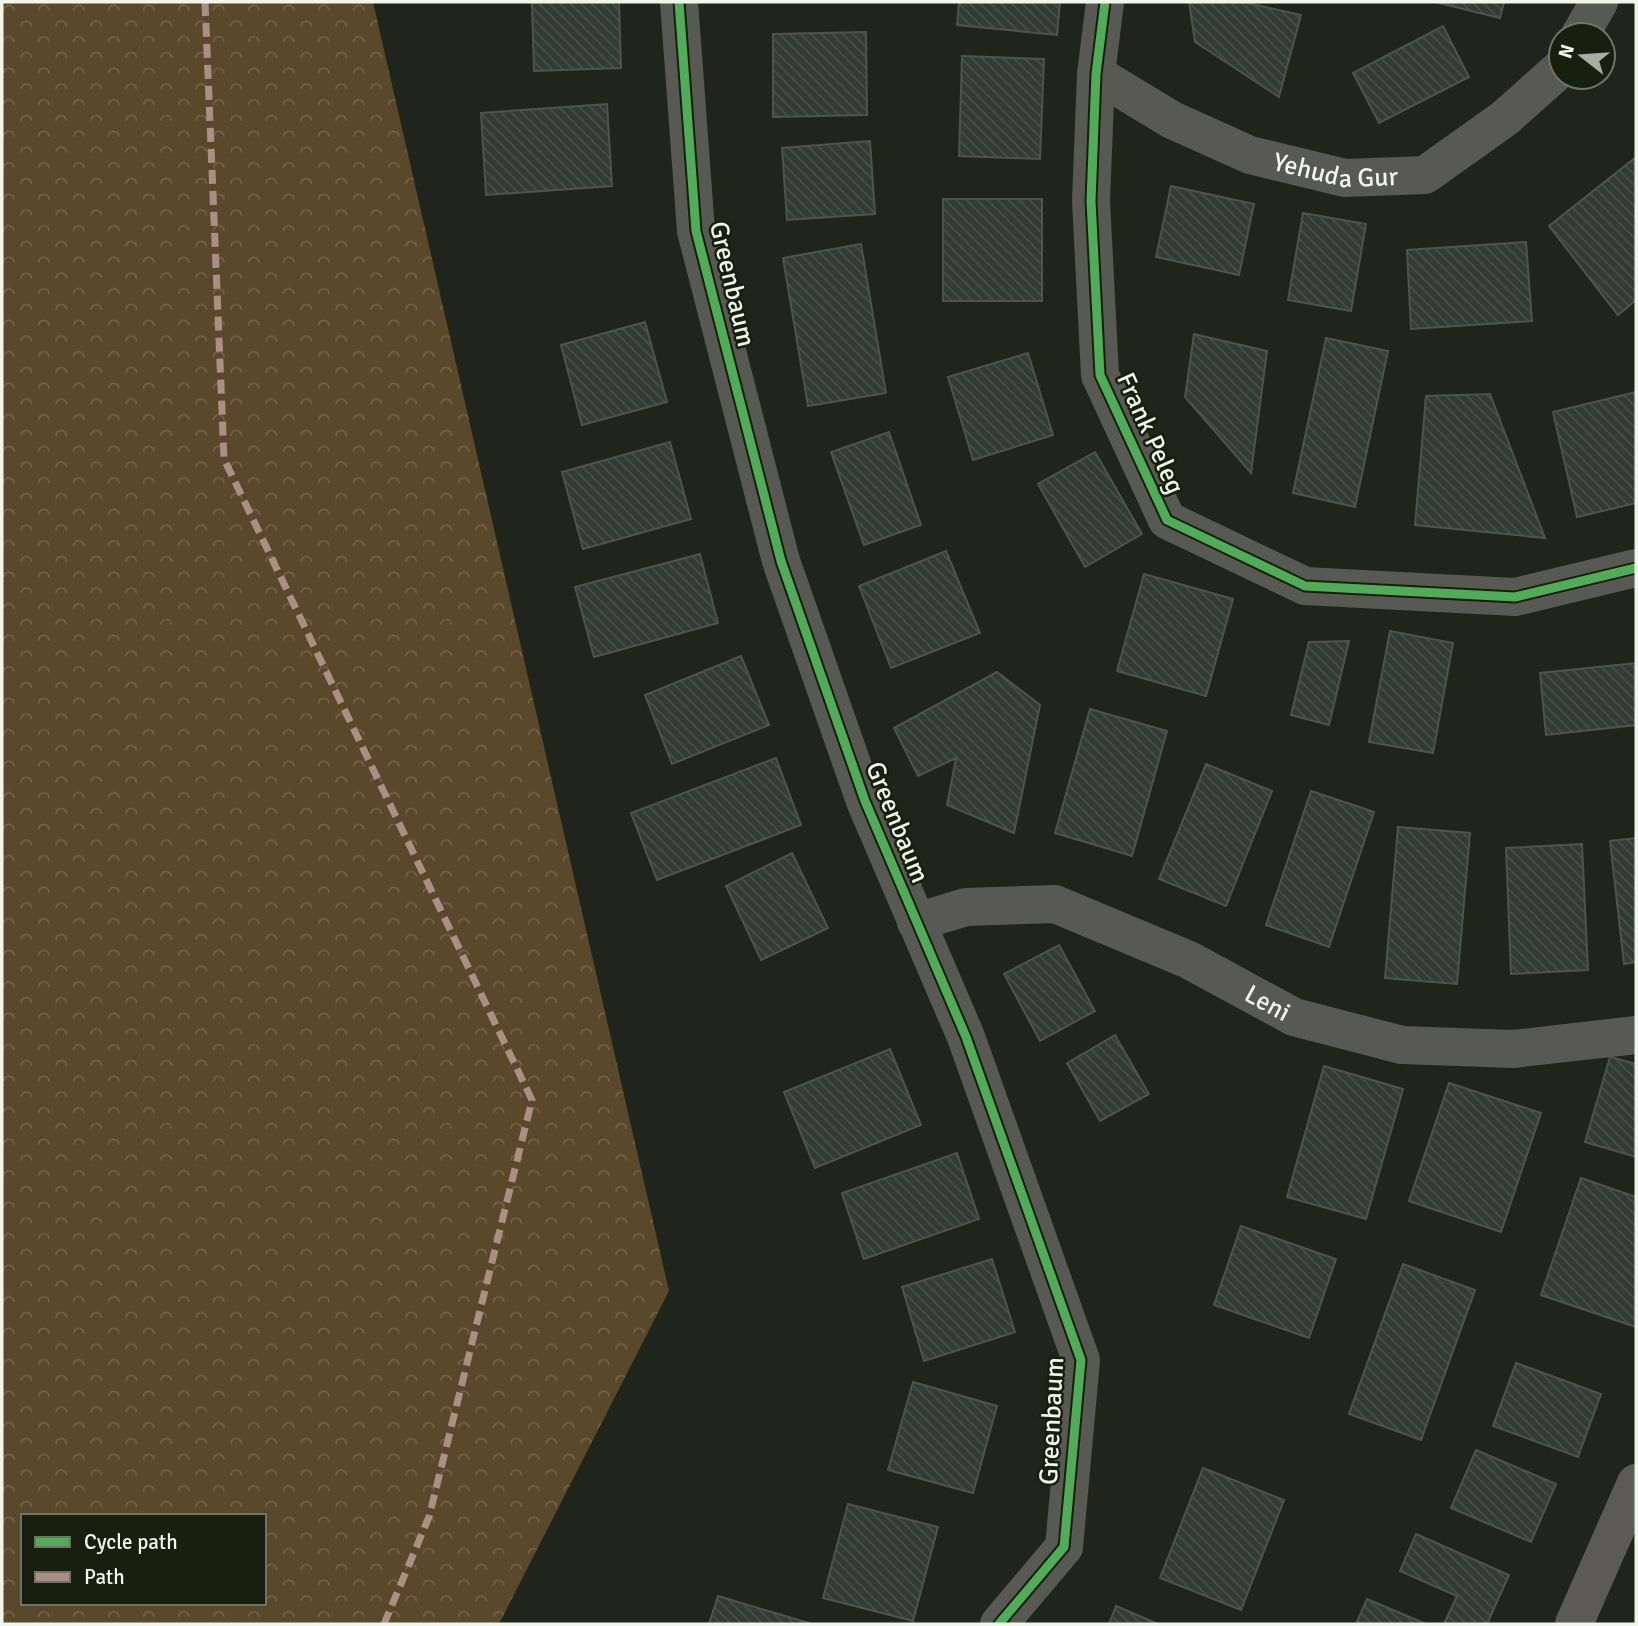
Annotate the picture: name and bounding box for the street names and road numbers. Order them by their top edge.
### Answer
street label: Yehuda Gur [1270,146,1399,195]
street label: Greenbaum [702,218,762,350]
street label: Frank Peleg [1109,368,1191,499]
street label: Greenbaum [858,757,936,888]
street label: Leni [1239,978,1296,1029]
street label: Greenbaum [1033,1356,1071,1486]

